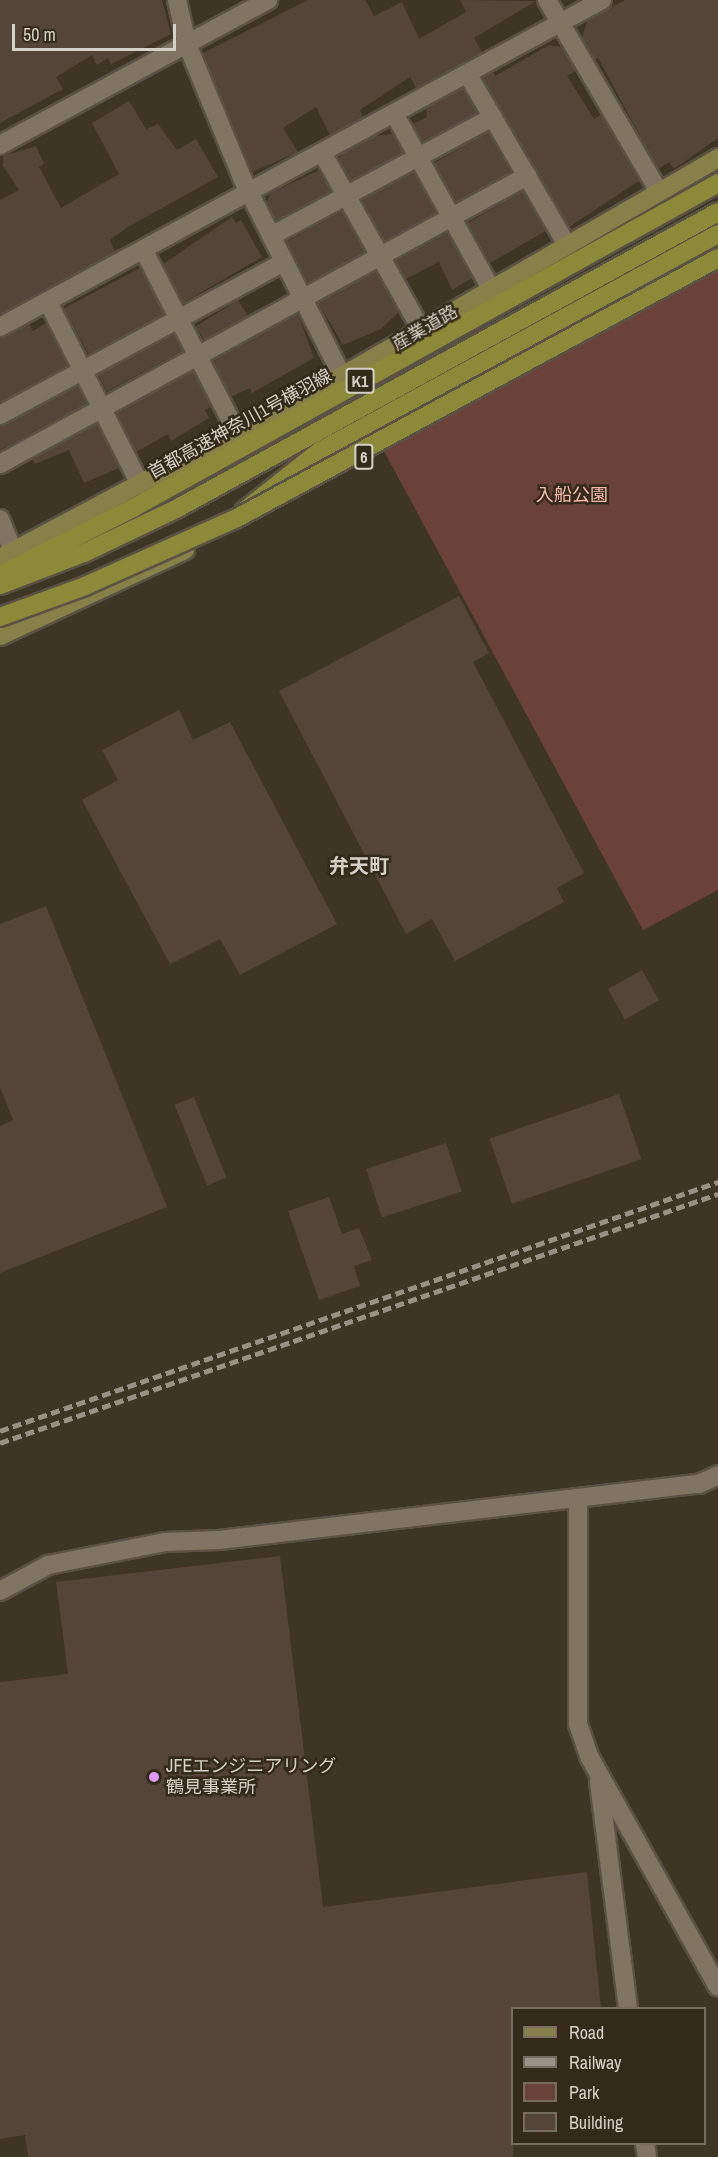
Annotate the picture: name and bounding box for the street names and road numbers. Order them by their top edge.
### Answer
street label: 産業道路 [388,301,462,355]
street label: 首都高速神奈川1号横羽線 [145,365,335,483]
road number: K1 [345,368,375,394]
road number: 6 [354,444,374,470]

